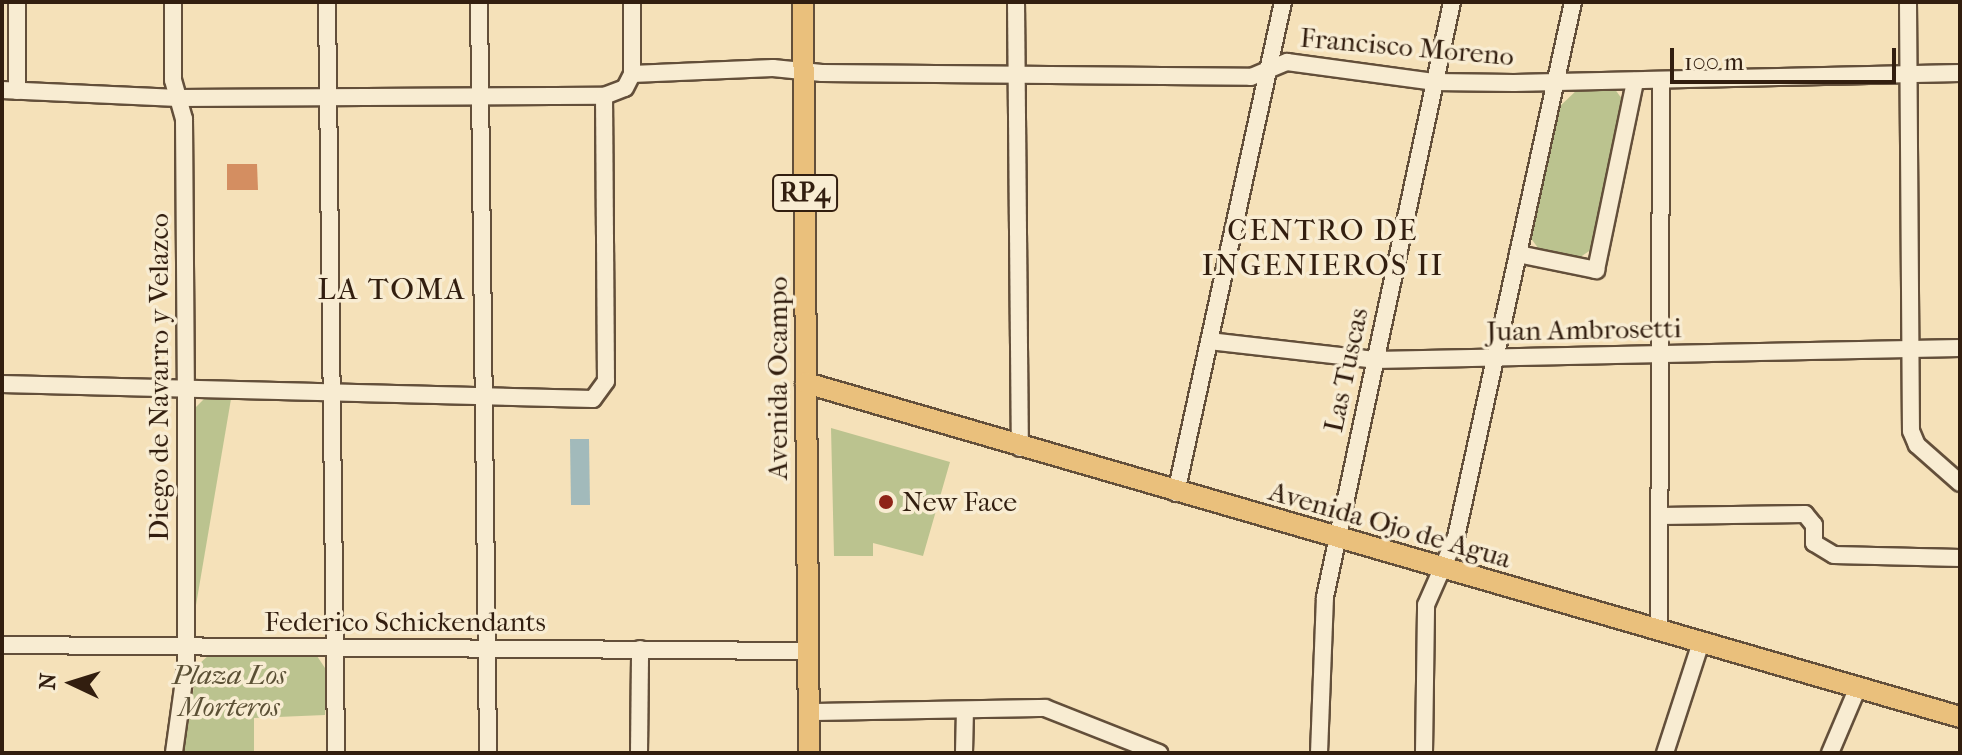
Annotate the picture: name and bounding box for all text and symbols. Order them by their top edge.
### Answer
street label: Francisco Moreno [1299,21,1515,73]
scale bar [1674,32,1900,82]
text: 100 m [1684,48,1744,76]
road number: RP4 [771,171,839,215]
street label: Diego de Navarro y Velazco [142,213,176,541]
district label: CENTRO DE INGENIEROS II [1202,213,1444,284]
district label: LA TOMA [318,272,466,308]
street label: Avenida Ocampo [761,276,795,480]
street label: Las Tuscas [1316,305,1376,435]
street label: Juan Ambrosetti [1486,311,1682,349]
street label: Avenida Ojo de Agua [1265,474,1515,576]
place label: New Face [902,485,1017,519]
marker: New Face [877,493,895,511]
street label: Federico Schickendants [264,605,546,639]
north arrow [32,643,112,723]
park label: Plaza Los Morteros [172,658,286,724]
text: N [35,672,62,691]

